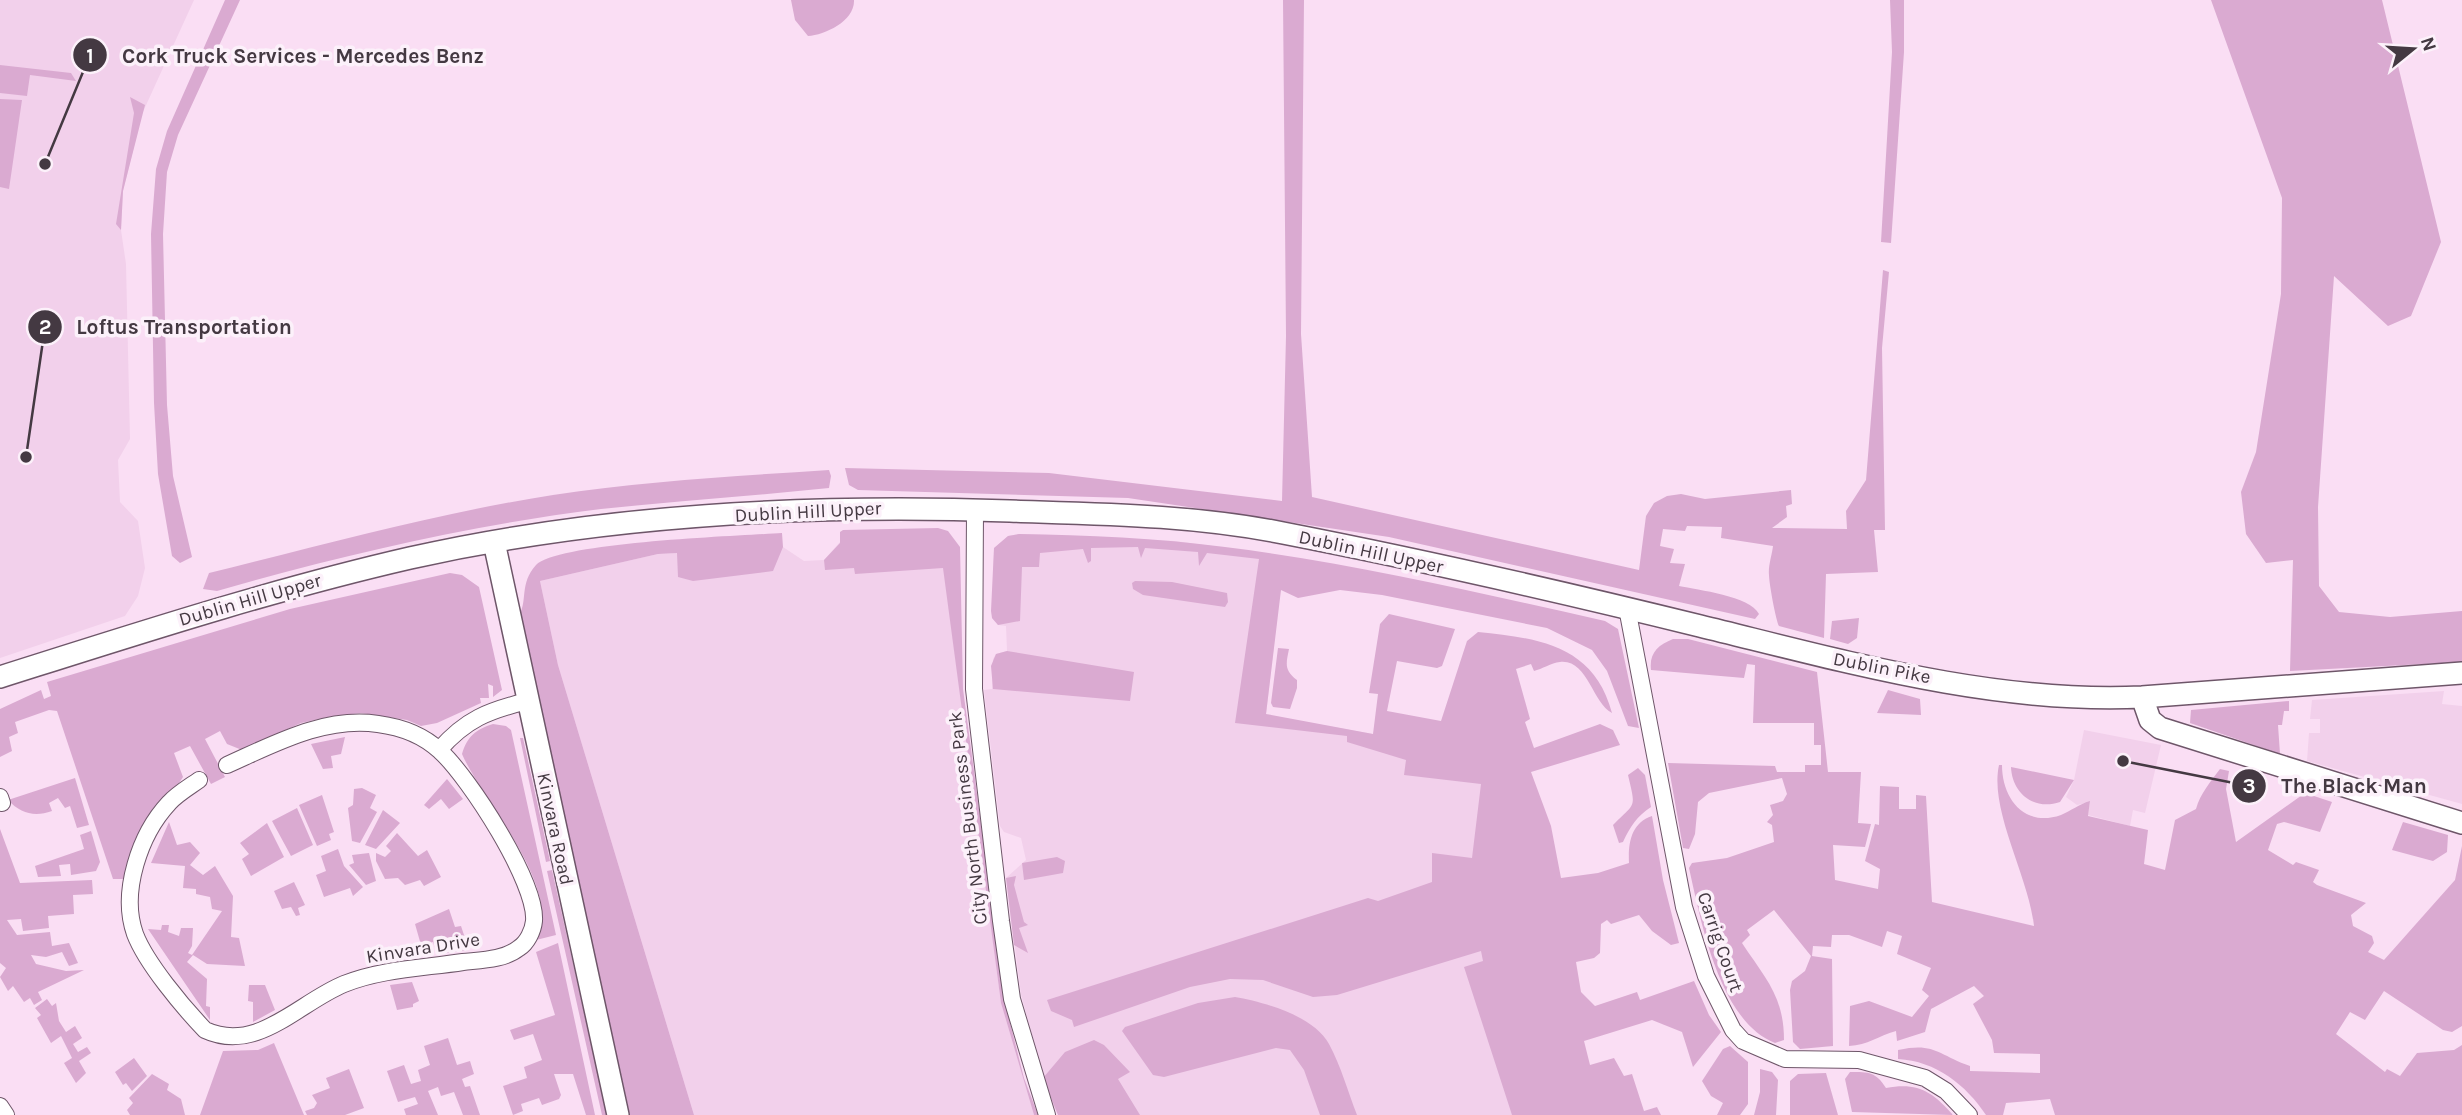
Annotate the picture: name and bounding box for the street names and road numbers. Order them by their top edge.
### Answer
street label: Dublin Hill Upper [734,497,882,527]
street label: Dublin Hill Upper [1297,526,1445,578]
street label: Dublin Hill Upper [176,569,324,631]
street label: Dublin Pike [1831,648,1933,688]
street label: City North Business Park [944,710,992,926]
street label: Kinvara Road [532,771,578,887]
street label: Carrig Court [1693,889,1747,995]
street label: Kinvara Drive [365,928,481,968]

